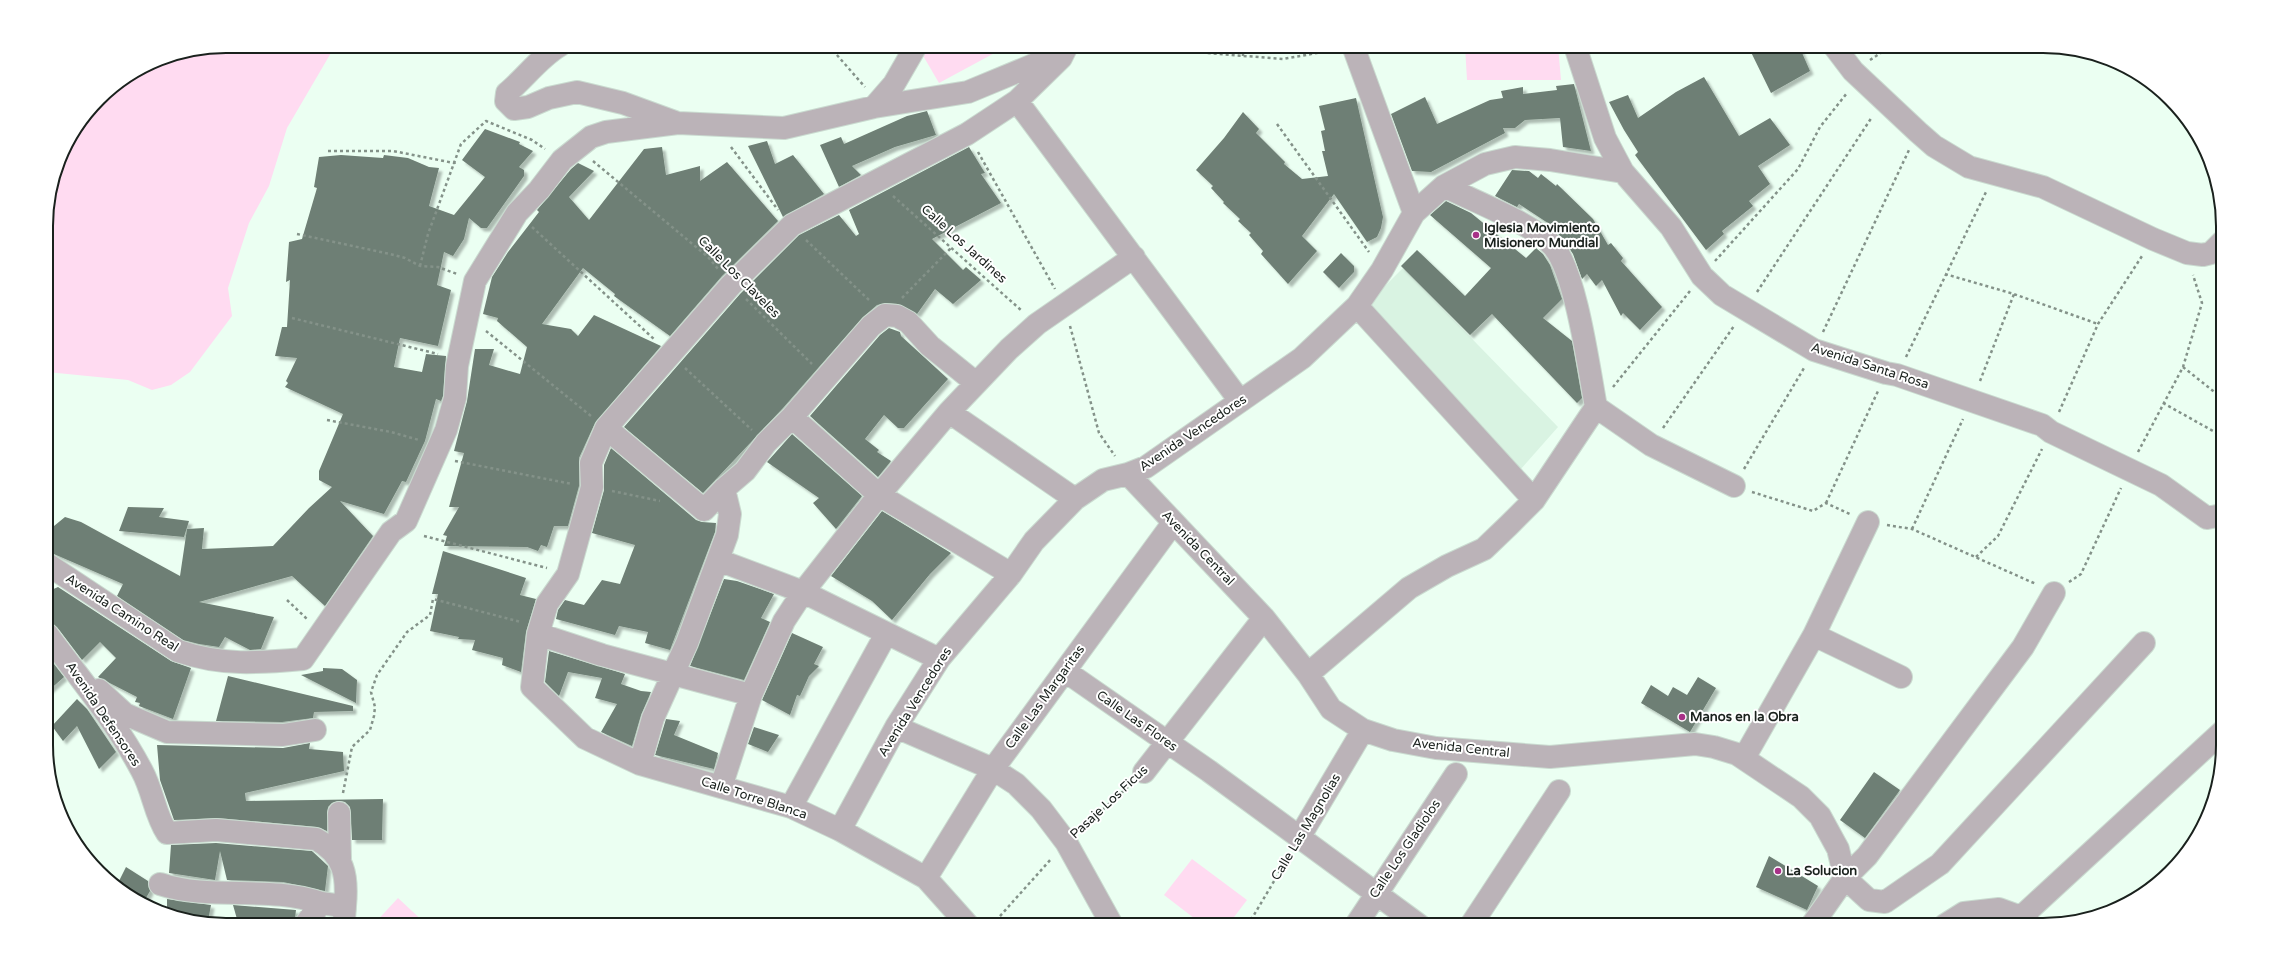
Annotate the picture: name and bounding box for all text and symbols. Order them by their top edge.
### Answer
street label: Calle Los Jardines [918,201,1010,287]
place label: Iglesia Movimiento Misionero Mundial [1484,220,1600,251]
marker: Iglesia Movimiento Misionero Mundial [1471,230,1481,240]
street label: Calle Los Claveles [695,233,783,321]
street label: Avenida Santa Rosa [1809,339,1931,393]
street label: Avenida Vencedores [1136,391,1250,475]
street label: Avenida Central [1158,507,1238,589]
street label: Avenida Camino Real [63,571,181,655]
street label: Calle Las Margaritas [1002,642,1088,752]
street label: Avenida Vencedores [875,644,955,760]
street label: Avenida Defensores [62,659,144,769]
street label: Calle Las Flores [1093,687,1181,755]
place label: Manos en la Obra [1690,709,1799,725]
marker: Manos en la Obra [1677,712,1687,722]
street label: Avenida Central [1411,735,1511,761]
street label: Pasaje Los Ficus [1067,762,1151,842]
street label: Calle Las Magnolias [1268,771,1344,883]
street label: Calle Torre Blanca [699,773,809,823]
street label: Calle Los Gladiolos [1366,797,1444,901]
place label: La Solucion [1786,863,1857,879]
marker: La Solucion [1773,866,1783,876]

